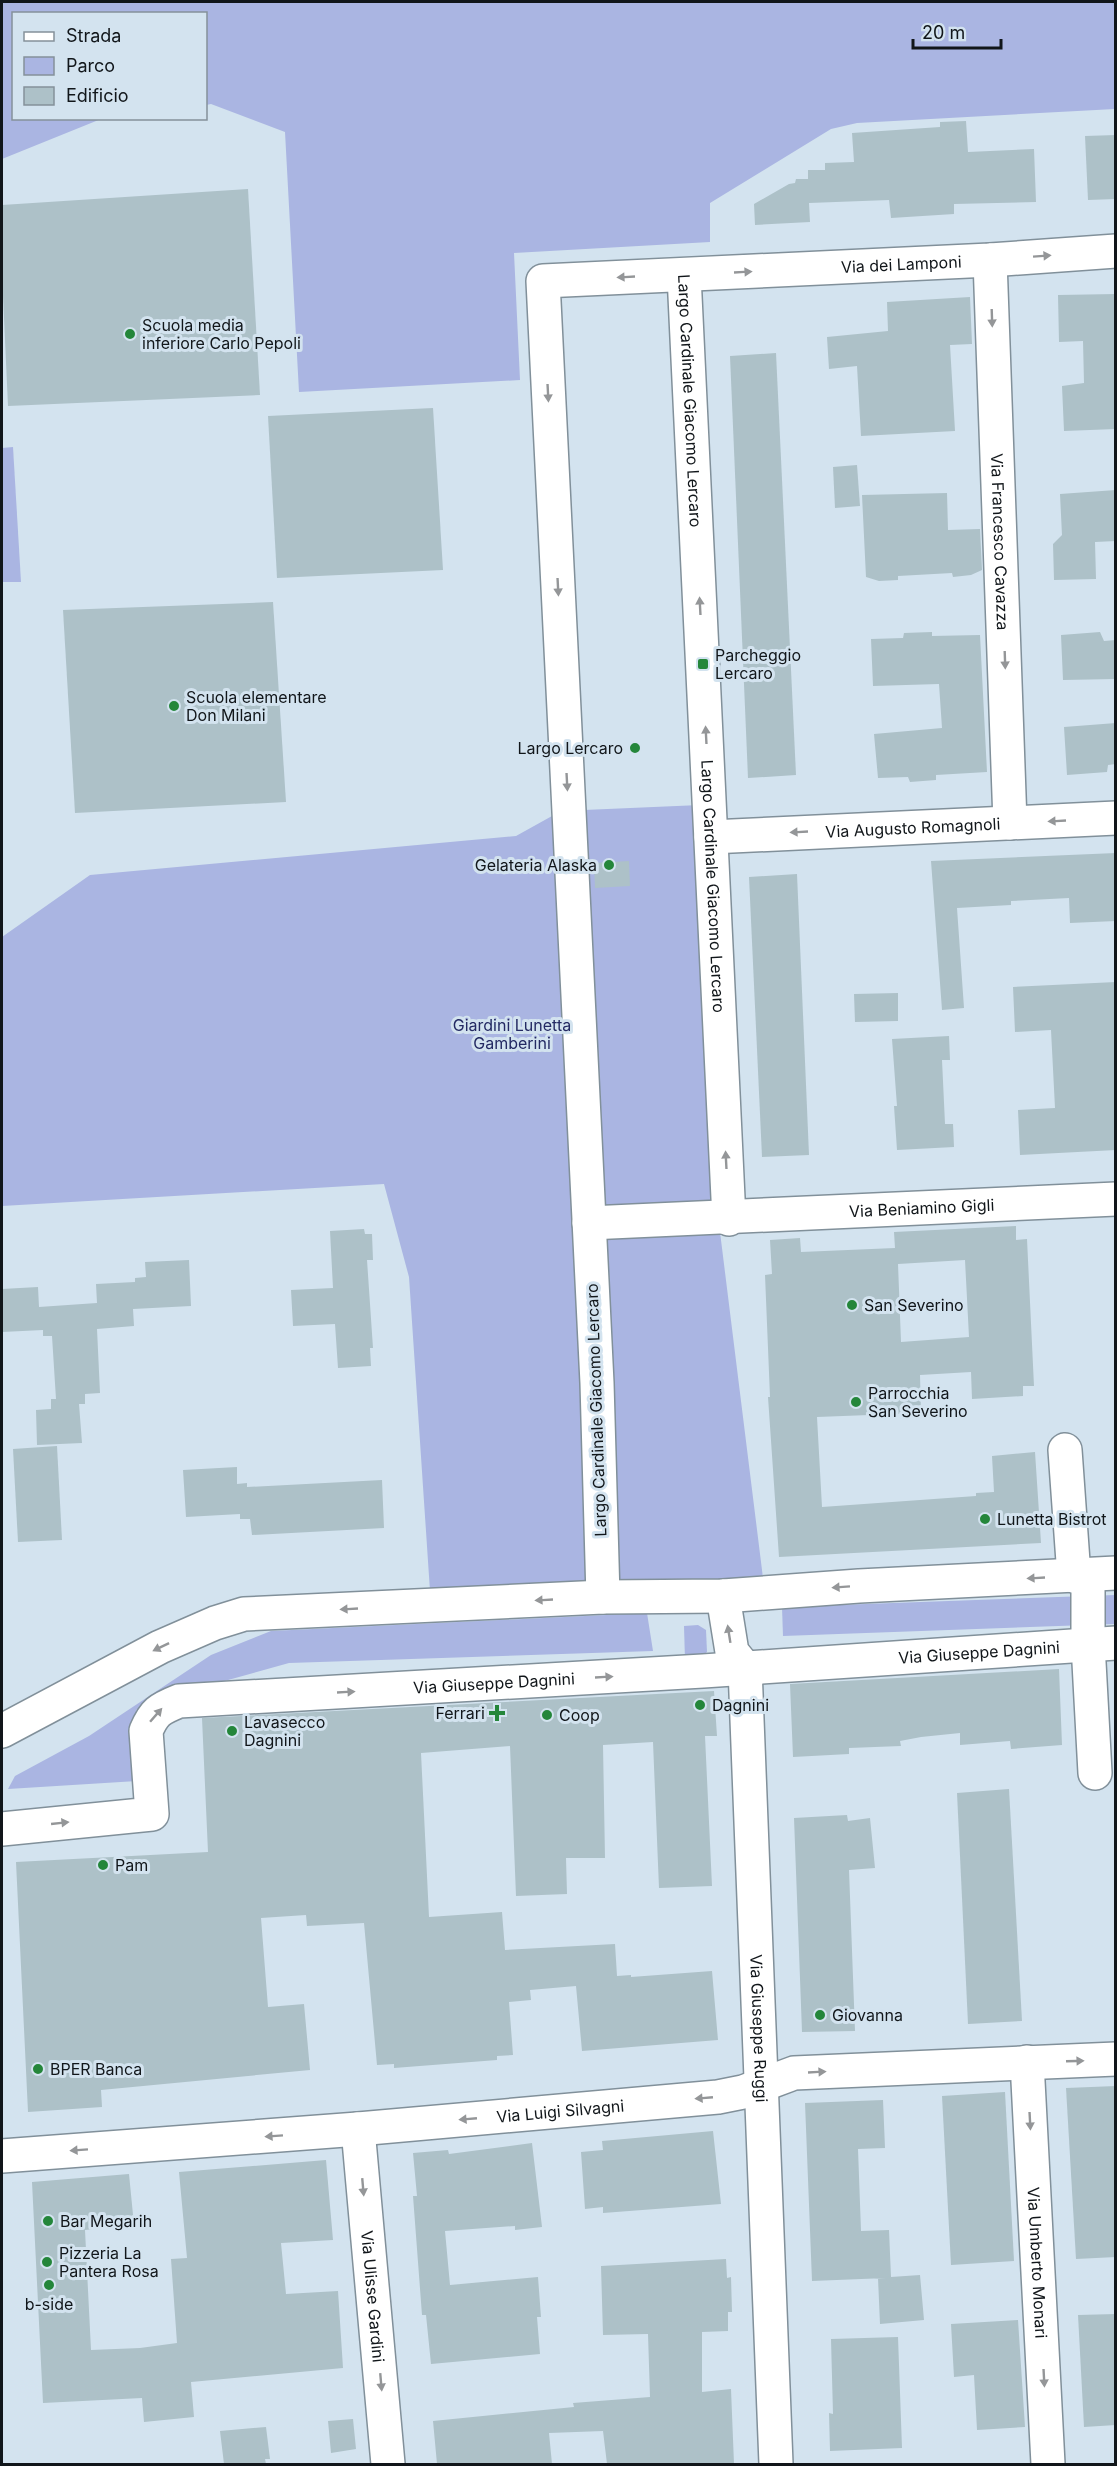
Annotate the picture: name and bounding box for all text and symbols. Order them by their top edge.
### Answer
legend [12,12,207,120]
scale bar [913,12,1002,50]
text: 20 m [922,22,965,43]
text: Strada [66,25,121,46]
text: Parco [66,55,115,76]
text: Edificio [66,85,129,106]
street label: Via dei Lamponi [840,251,962,277]
one-way arrow [1033,252,1052,261]
one-way arrow [733,267,752,276]
one-way arrow [616,273,635,282]
street label: Largo Cardinale Giacomo Lercaro [674,274,706,528]
one-way arrow [988,309,997,328]
place label: Scuola media inferiore Carlo Pepoli [142,315,301,353]
marker: Scuola media inferiore Carlo Pepoli [123,327,137,341]
one-way arrow [544,383,553,402]
street label: Via Francesco Cavazza [987,453,1013,631]
one-way arrow [553,578,562,597]
one-way arrow [695,596,704,615]
place label: Parcheggio Lercaro [715,645,801,683]
one-way arrow [1000,651,1009,670]
marker: Parcheggio Lercaro [696,657,710,671]
place label: Scuola elementare Don Milani [186,687,327,725]
marker: Scuola elementare Don Milani [167,699,181,713]
one-way arrow [701,725,710,744]
place label: Largo Lercaro [518,738,623,758]
marker: Largo Lercaro [628,741,642,755]
street label: Largo Cardinale Giacomo Lercaro [697,759,729,1013]
one-way arrow [563,773,572,792]
street label: Via Augusto Romagnoli [825,813,1001,842]
one-way arrow [1048,816,1067,825]
one-way arrow [790,828,809,837]
place label: Gelateria Alaska [475,855,597,875]
marker: Gelateria Alaska [602,858,616,872]
park label: Giardini Lunetta Gamberini [453,1015,571,1053]
one-way arrow [721,1151,730,1170]
street label: Via Beniamino Gigli [849,1195,995,1221]
street label: Largo Cardinale Giacomo Lercaro [582,1283,610,1537]
place label: San Severino [864,1295,964,1315]
marker: San Severino [845,1298,859,1312]
place label: Parrocchia San Severino [868,1383,968,1421]
marker: Parrocchia San Severino [849,1395,863,1409]
place label: Lunetta Bistrot [997,1509,1107,1529]
marker: Lunetta Bistrot [978,1512,992,1526]
one-way arrow [1027,1573,1046,1582]
one-way arrow [832,1583,851,1592]
one-way arrow [535,1595,554,1604]
one-way arrow [340,1604,359,1613]
one-way arrow [725,1625,734,1644]
street label: Via Giuseppe Dagnini [898,1637,1060,1668]
one-way arrow [152,1641,170,1651]
street label: Via Giuseppe Dagnini [413,1668,575,1698]
one-way arrow [594,1673,613,1682]
one-way arrow [336,1687,355,1697]
place label: Dagnini [712,1695,769,1715]
marker: Dagnini [693,1698,707,1712]
place label: Ferrari [435,1703,485,1723]
place label: Coop [559,1705,600,1725]
marker: Ferrari [490,1706,504,1720]
one-way arrow [149,1708,162,1723]
marker: Coop [540,1708,554,1722]
place label: Lavasecco Dagnini [244,1712,325,1750]
marker: Lavasecco Dagnini [225,1724,239,1738]
one-way arrow [50,1818,69,1828]
place label: Pam [115,1855,148,1875]
marker: Pam [96,1858,110,1872]
street label: Via Giuseppe Ruggi [746,1954,772,2103]
place label: Giovanna [832,2005,903,2025]
marker: Giovanna [813,2008,827,2022]
one-way arrow [1065,2056,1084,2065]
place label: BPER Banca [50,2059,142,2079]
marker: BPER Banca [31,2062,45,2076]
one-way arrow [808,2067,827,2077]
one-way arrow [695,2093,714,2103]
street label: Via Luigi Silvagni [495,2095,625,2127]
one-way arrow [1025,2111,1034,2130]
one-way arrow [459,2114,478,2124]
one-way arrow [264,2131,283,2140]
one-way arrow [70,2145,89,2155]
one-way arrow [358,2178,368,2197]
street label: Via Umberto Monari [1024,2187,1051,2339]
place label: Bar Megarih [60,2211,152,2231]
marker: Bar Megarih [41,2214,55,2228]
street label: Via Ulisse Gardini [357,2229,389,2363]
place label: Pizzeria La Pantera Rosa [59,2243,159,2281]
marker: Pizzeria La Pantera Rosa [40,2255,54,2269]
marker: b-side [42,2278,56,2292]
place label: b-side [25,2294,73,2314]
one-way arrow [1039,2369,1048,2388]
one-way arrow [376,2372,386,2391]

